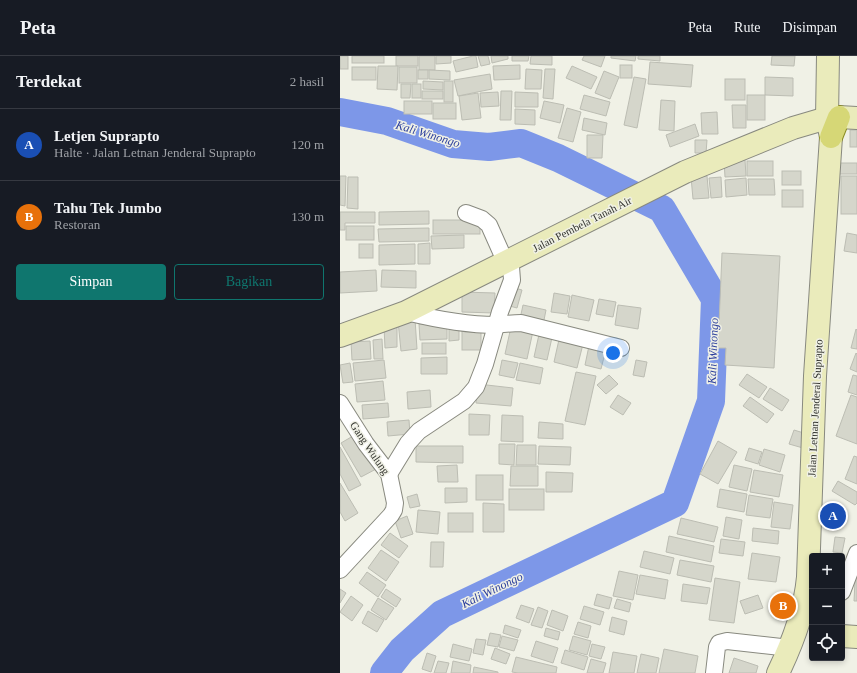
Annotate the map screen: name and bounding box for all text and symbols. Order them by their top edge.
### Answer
text: Peta [20,17,56,38]
text: Peta [688,20,712,35]
text: Rute [734,20,761,35]
text: Disimpan [783,20,837,35]
text: Terdekat [16,72,82,91]
text: 2 hasil [290,74,324,89]
water label: Kali Winongo [393,117,462,150]
text: Letjen Suprapto [54,128,159,144]
text: A [24,137,34,152]
text: 120 m [291,137,324,152]
text: Halte · Jalan Letnan Jenderal Suprapto [54,145,256,160]
street label: Jalan Pembela Tanah Air [531,194,634,254]
text: Tahu Tek Jumbo [54,200,162,216]
text: B [25,209,33,224]
text: 130 m [291,209,324,224]
text: Restoran [54,217,100,232]
button: Simpan [16,264,166,300]
button: Bagikan [174,264,324,300]
water label: Kali Winongo [705,318,721,385]
street label: Jalan Letnan Jenderal Suprapto [805,338,825,477]
your location [603,343,623,363]
street label: Gang Wulung [348,419,392,477]
pin: A [820,501,846,531]
map controls [809,553,845,661]
button: + [809,553,845,589]
water label: Kali Winongo [458,569,525,611]
button: − [809,589,845,625]
pin: B [770,591,796,621]
button: locate [809,625,845,661]

